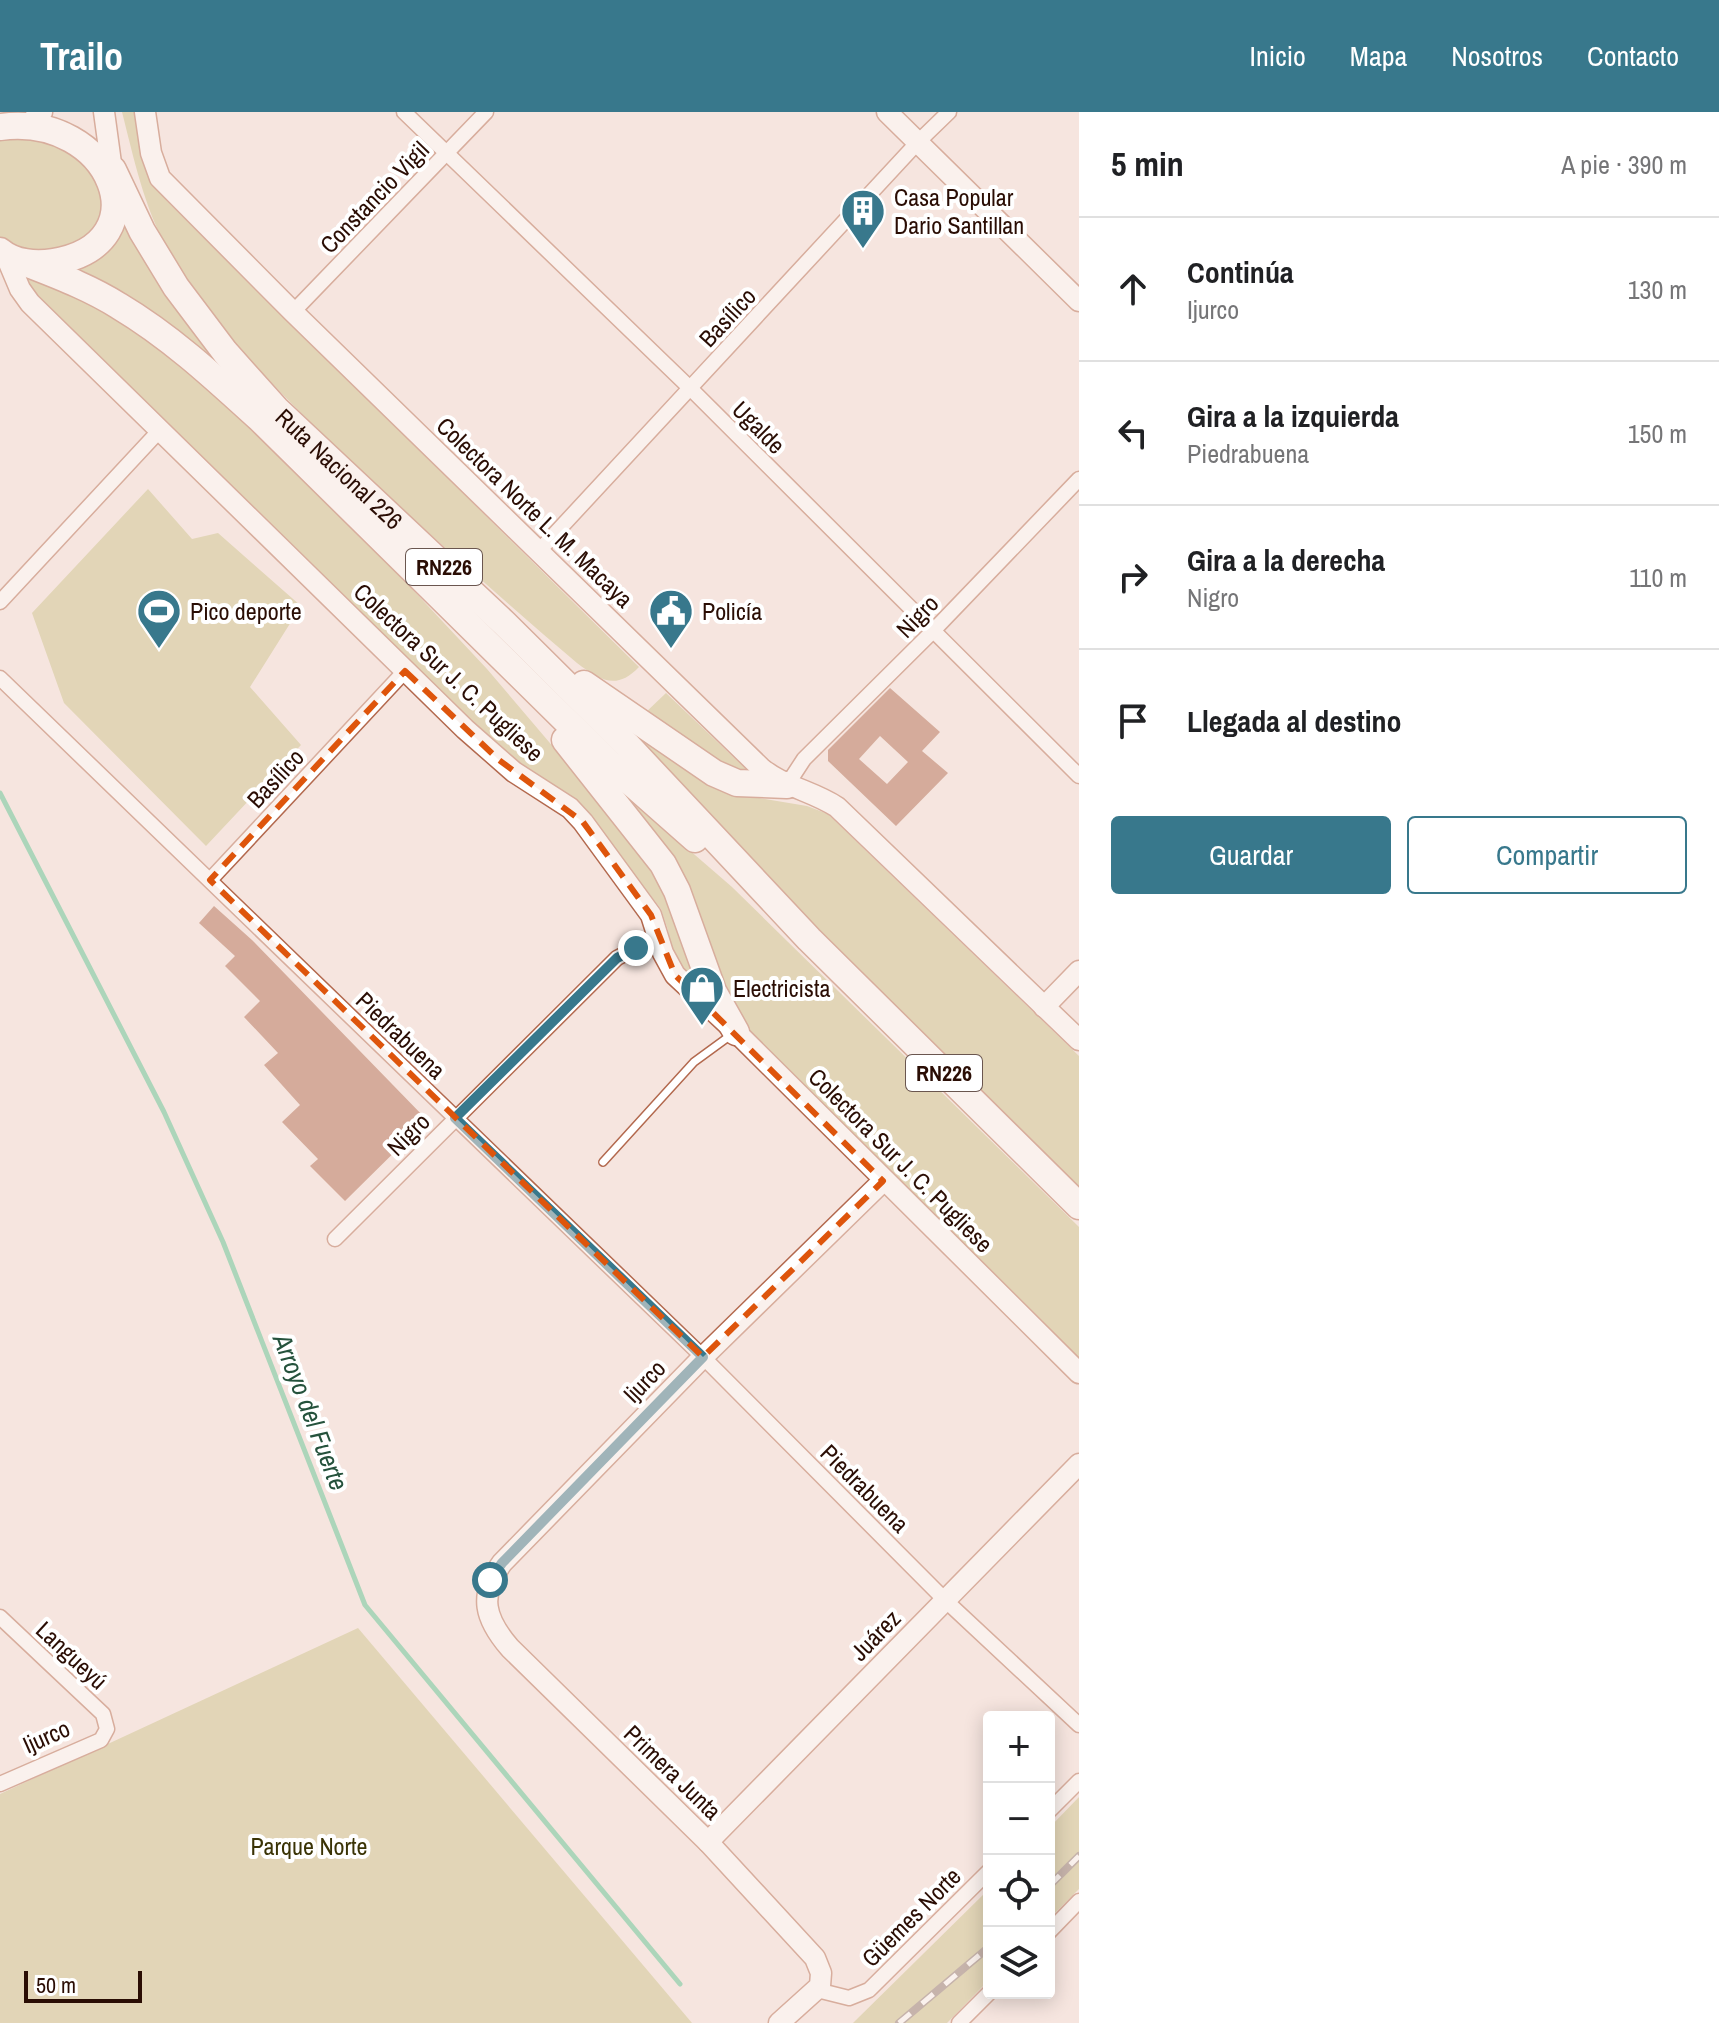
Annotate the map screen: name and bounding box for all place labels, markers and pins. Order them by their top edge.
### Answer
place label: Casa Popular Dario Santillan [894,181,1024,241]
building icon: Casa Popular Dario Santillan [839,187,887,250]
sports icon: Pico deporte [135,587,183,650]
public building icon: Policía [647,587,695,650]
place label: Pico deporte [190,595,302,627]
place label: Policía [702,595,762,627]
shop icon: Electricista [678,964,726,1027]
place label: Electricista [733,972,830,1004]

